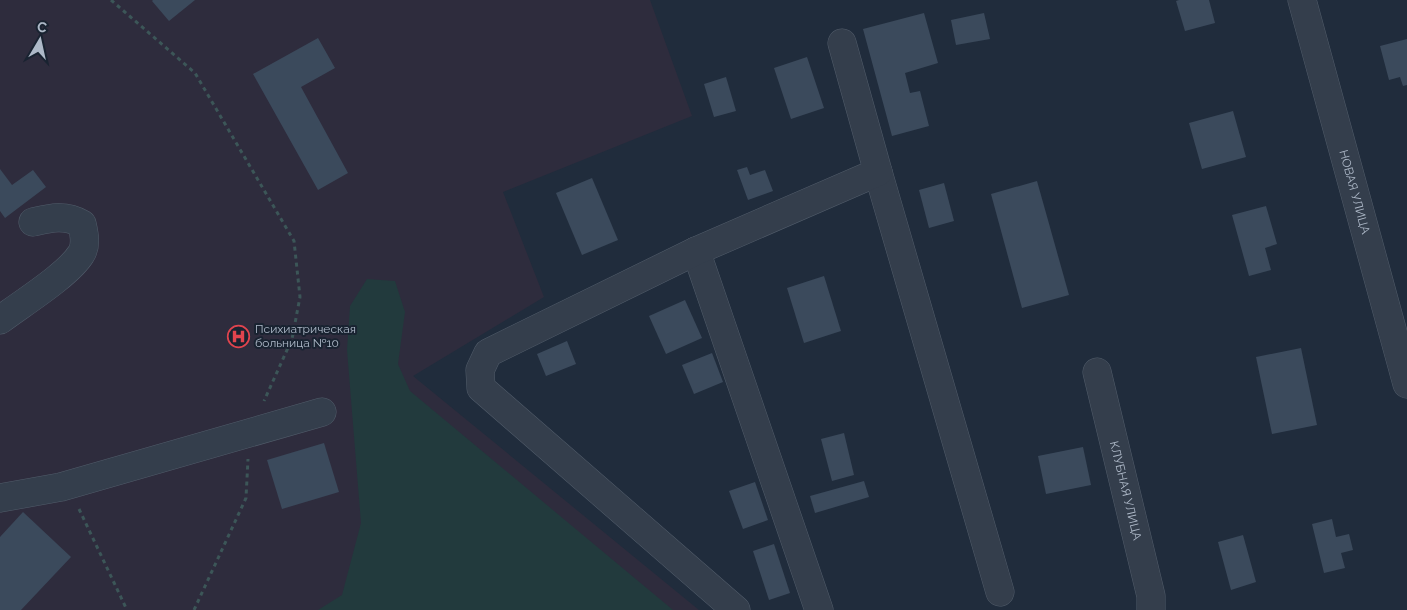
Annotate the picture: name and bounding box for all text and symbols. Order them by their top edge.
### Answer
north arrow [15,15,65,65]
text: С [36,19,48,36]
street label: НОВАЯ УЛИЦА [1336,148,1373,236]
place label: Психиатрическая больница №10 [255,322,356,350]
hospital icon: Психиатрическая больница №10 [227,324,251,348]
street label: КЛУБНАЯ УЛИЦА [1107,440,1144,542]

